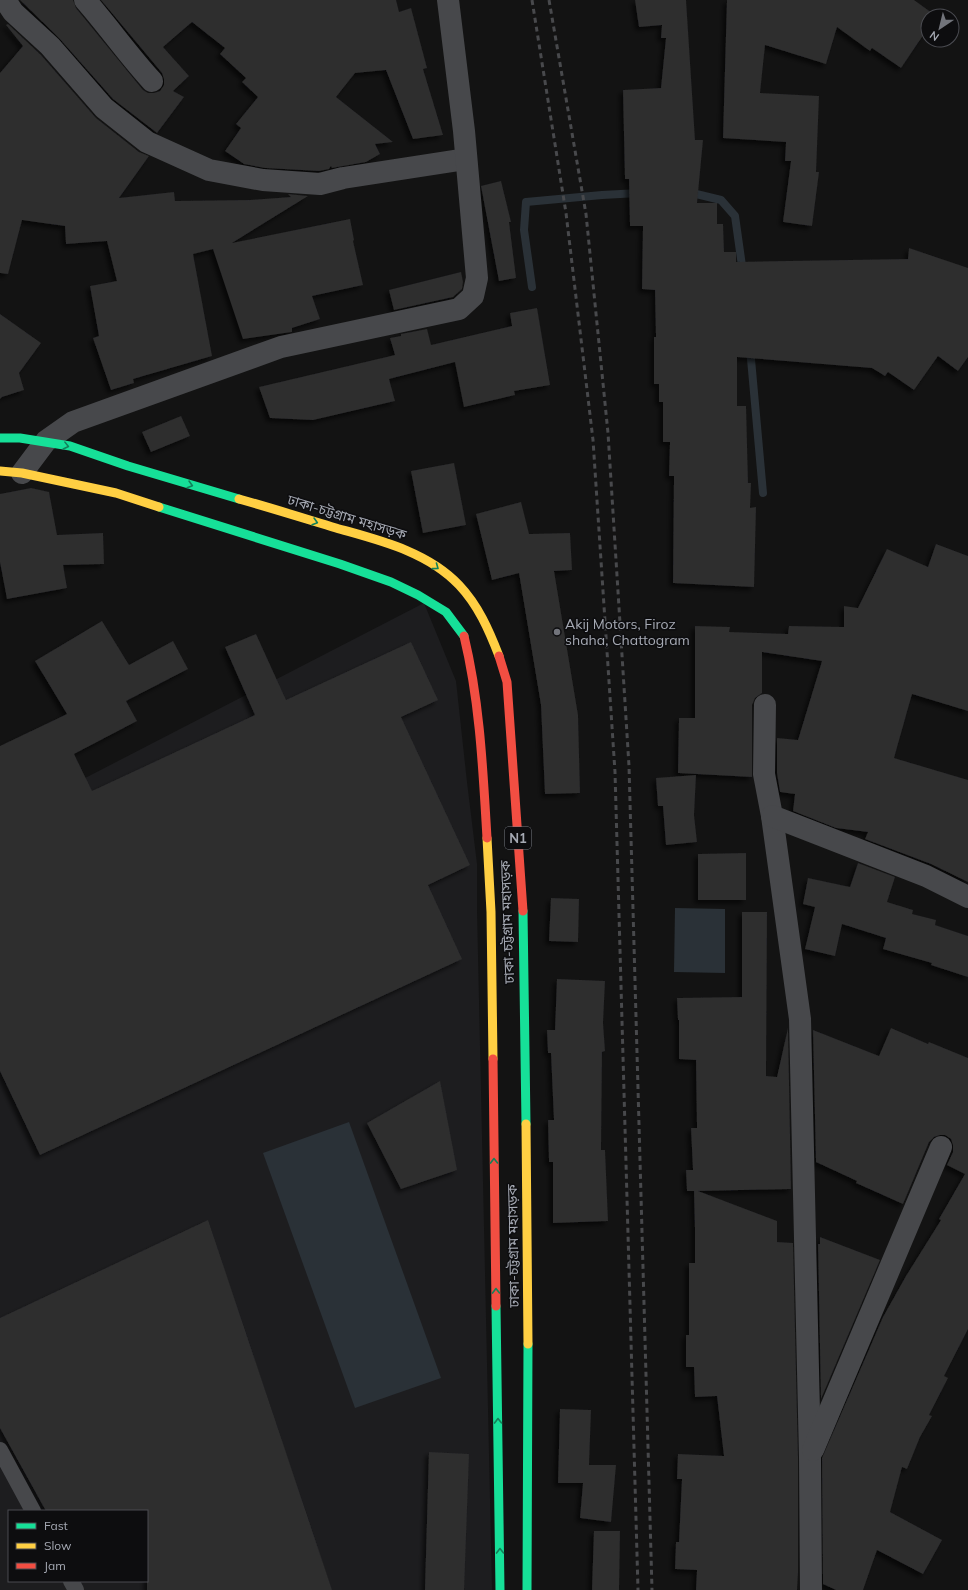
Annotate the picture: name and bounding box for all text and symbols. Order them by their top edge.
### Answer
north arrow [920,8,960,48]
text: N [927,28,942,44]
one-way arrow [62,441,69,450]
one-way arrow [186,480,193,489]
street label: ঢাকা-চট্টগ্রাম মহাসড়ক [284,490,409,544]
one-way arrow [311,517,318,526]
one-way arrow [431,562,438,569]
place label: Akij Motors, Firoz shaha, Chattogram [565,615,690,649]
marker: Akij Motors, Firoz shaha, Chattogram [552,627,562,637]
road number: N1 [505,827,531,849]
street label: ঢাকা-চট্টগ্রাম মহাসড়ক [496,859,518,985]
one-way arrow [490,1158,498,1164]
street label: ঢাকা-চট্টগ্রাম মহাসড়ক [503,1184,523,1309]
one-way arrow [492,1288,500,1294]
one-way arrow [494,1418,502,1424]
legend [8,1510,148,1582]
text: Fast [44,1518,68,1533]
text: Slow [44,1538,72,1553]
one-way arrow [495,1548,504,1554]
text: Jam [44,1558,66,1573]

